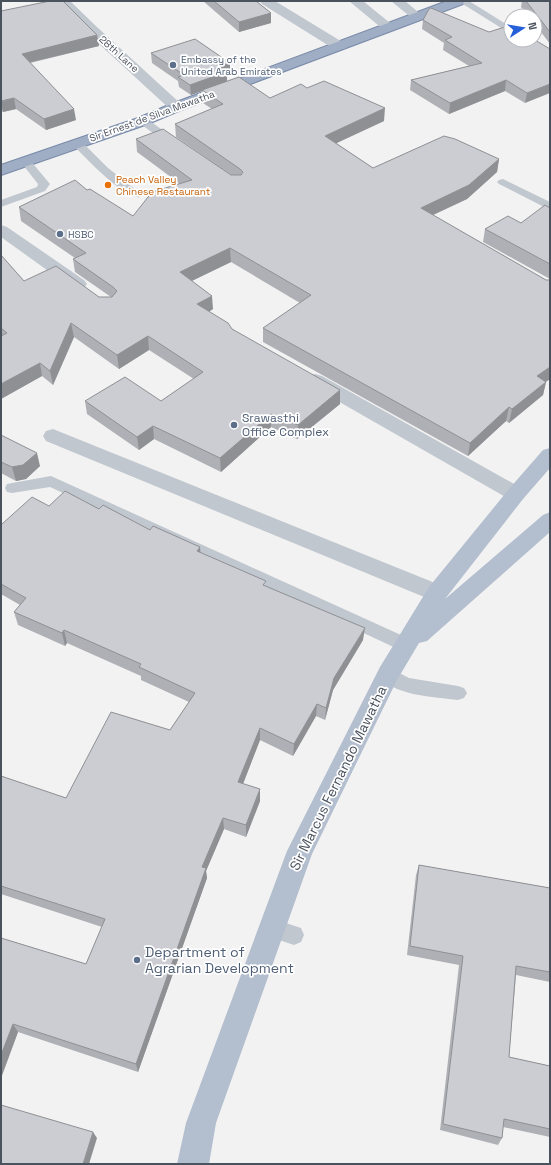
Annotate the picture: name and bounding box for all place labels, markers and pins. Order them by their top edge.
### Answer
place label: Embassy of the United Arab Emirates [181,53,281,78]
marker: Embassy of the United Arab Emirates [168,60,178,70]
place label: Peach Valley Chinese Restaurant [116,173,211,198]
marker: Peach Valley Chinese Restaurant [103,180,113,190]
place label: HSBC [68,228,94,241]
marker: HSBC [55,229,65,239]
place label: Srawasthi Office Complex [242,410,329,440]
marker: Srawasthi Office Complex [229,420,239,430]
place label: Department of Agrarian Development [145,943,294,977]
marker: Department of Agrarian Development [132,955,142,965]

